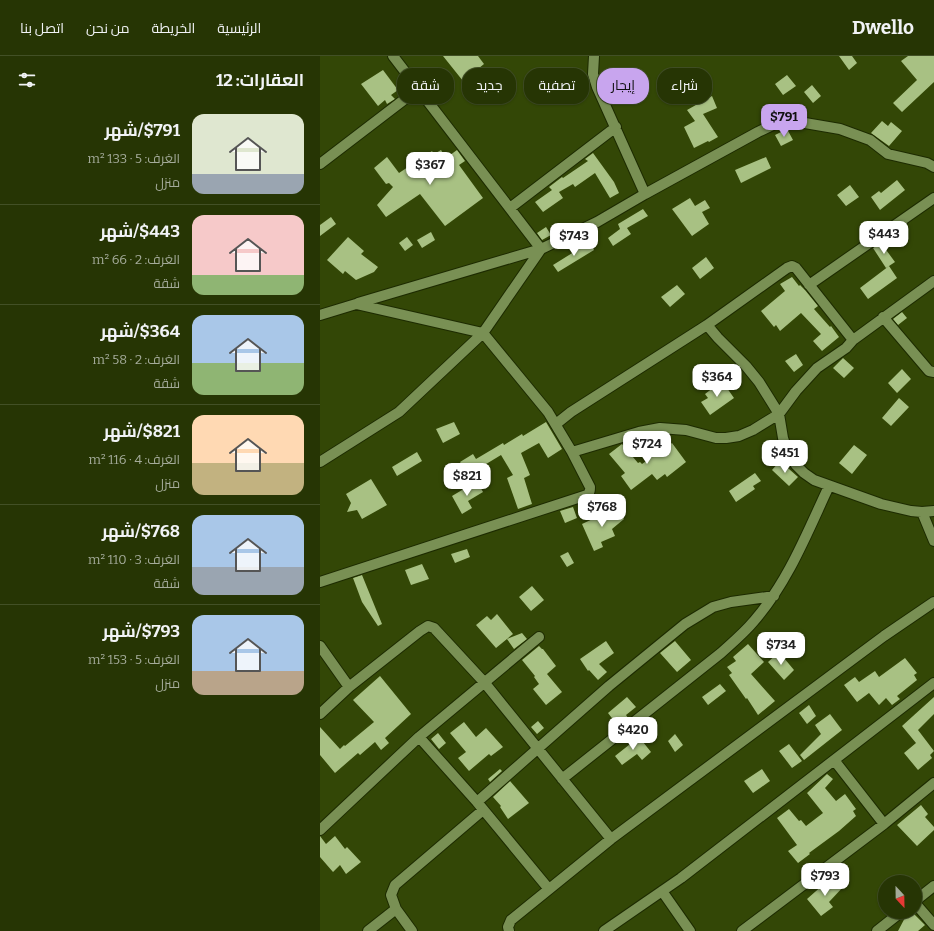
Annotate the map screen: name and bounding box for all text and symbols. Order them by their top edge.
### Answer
text: Dwello [852,16,914,39]
text: اتصل بنا [20,20,64,37]
text: من نحن [86,20,130,37]
text: الخريطة [152,20,195,37]
text: الرئيسية [217,20,261,37]
chip: شقة [397,68,454,104]
chip: جديد [462,68,516,104]
chip: تصفية [524,68,589,104]
chip: إيجار [597,68,649,104]
chip: شراء [657,68,712,104]
icon: filters [16,69,38,91]
text: العقارات: 12 [216,70,304,91]
pin: $791 [760,104,808,138]
text: $791 [770,109,798,124]
text: $791/شهر [104,120,180,141]
icon: home [224,130,272,178]
text: الغرف: 5 · 133 m² [88,151,180,166]
pin: $367 [406,152,454,186]
text: $367 [415,157,445,172]
text: منزل [155,175,180,190]
text: $443/شهر [100,221,180,242]
pin: $443 [860,221,908,255]
pin: $743 [550,223,598,257]
text: $443 [868,226,900,241]
text: $743 [559,228,589,243]
icon: home [224,231,272,279]
text: الغرف: 2 · 66 m² [92,252,180,267]
text: شقة [153,276,180,291]
text: $364/شهر [100,321,180,342]
icon: home [224,331,272,379]
text: الغرف: 2 · 58 m² [93,352,180,367]
pin: $364 [693,364,741,398]
text: $364 [701,369,733,384]
text: شقة [153,376,180,391]
text: $821/شهر [104,421,180,442]
icon: home [224,431,272,479]
pin: $724 [623,431,671,465]
text: $724 [632,436,662,451]
pin: $451 [761,440,809,474]
text: $451 [771,445,799,460]
text: الغرف: 4 · 116 m² [89,452,180,467]
pin: $821 [443,463,491,497]
text: $821 [453,468,481,483]
text: منزل [155,476,180,491]
pin: $768 [578,494,626,528]
text: $768 [587,499,617,514]
text: $768/شهر [102,521,180,542]
icon: home [224,531,272,579]
text: الغرف: 3 · 110 m² [88,552,180,567]
text: شقة [153,576,180,591]
text: $793/شهر [102,621,180,642]
icon: home [224,631,272,679]
pin: $734 [757,632,805,666]
text: $734 [766,637,796,652]
text: الغرف: 5 · 153 m² [88,652,180,667]
text: منزل [155,676,180,691]
pin: $420 [609,717,657,751]
text: $420 [617,722,649,737]
pin: $793 [801,863,849,897]
text: $793 [810,868,840,883]
north arrow [878,875,922,919]
map controls [878,875,922,919]

